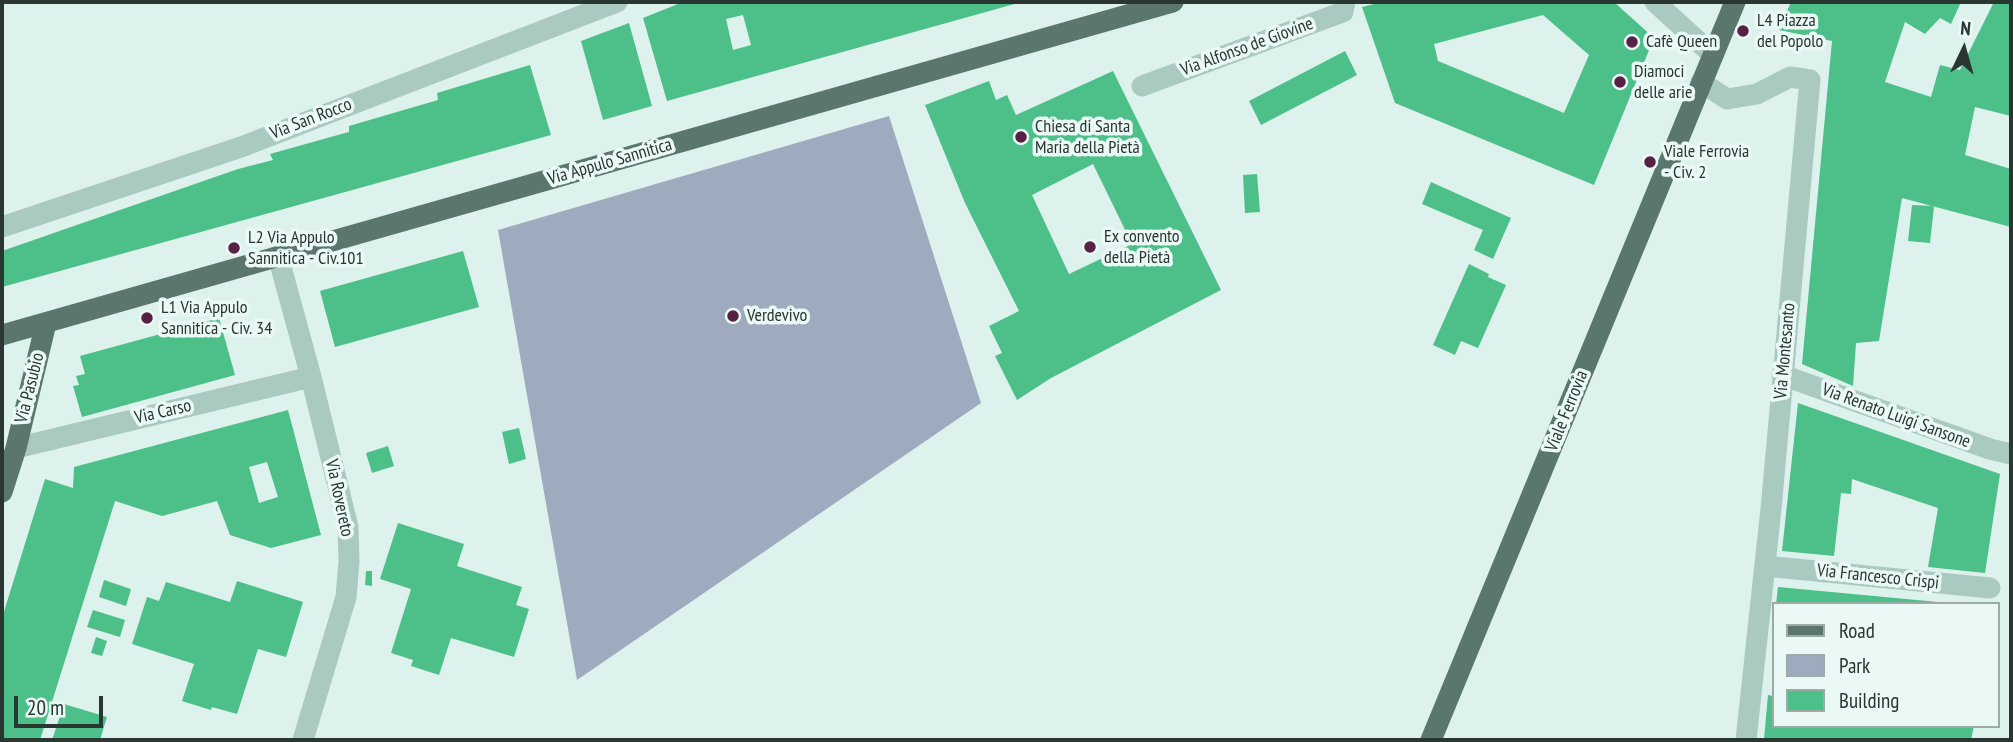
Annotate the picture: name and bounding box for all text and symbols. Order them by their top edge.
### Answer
place label: L4 Piazza del Popolo [1757,10,1823,52]
street label: Via Alfonso de Giovine [1178,13,1316,81]
north arrow [1929,14,1999,84]
text: N [1960,16,1972,40]
marker: L4 Piazza del Popolo [1735,23,1751,39]
place label: Cafè Queen [1646,31,1717,53]
marker: Cafè Queen [1624,34,1640,50]
place label: Diamoci delle arie [1634,61,1692,104]
marker: Diamoci delle arie [1612,74,1628,90]
street label: Via San Rocco [267,94,355,144]
place label: Chiesa di Santa Maria della Pietà [1035,116,1140,158]
marker: Chiesa di Santa Maria della Pietà [1013,129,1029,145]
street label: Via Appulo Sannitica [545,134,675,190]
place label: Viale Ferrovia - Civ. 2 [1664,141,1749,184]
marker: Viale Ferrovia - Civ. 2 [1642,154,1658,170]
place label: Ex convento della Pietà [1104,226,1180,268]
place label: L2 Via Appulo Sannitica - Civ.101 [248,227,364,270]
marker: Ex convento della Pietà [1082,239,1098,255]
marker: L2 Via Appulo Sannitica - Civ.101 [226,240,242,256]
place label: L1 Via Appulo Sannitica - Civ. 34 [161,297,272,340]
street label: Via Montesanto [1770,302,1800,400]
place label: Verdevivo [747,305,807,327]
marker: Verdevivo [725,308,741,324]
marker: L1 Via Appulo Sannitica - Civ. 34 [139,310,155,326]
street label: Via Pasubio [11,351,49,425]
street label: Viale Ferrovia [1541,367,1593,455]
street label: Via Renato Luigi Sansone [1819,379,1973,453]
street label: Via Carso [133,395,193,429]
street label: Via Rovereto [320,458,358,538]
street label: Via Francesco Crispi [1816,560,1940,594]
legend [1772,602,1999,728]
text: Road [1839,617,1875,644]
text: Park [1839,652,1870,679]
scale bar [18,682,107,726]
text: Building [1839,687,1899,714]
text: 20 m [27,694,64,721]

